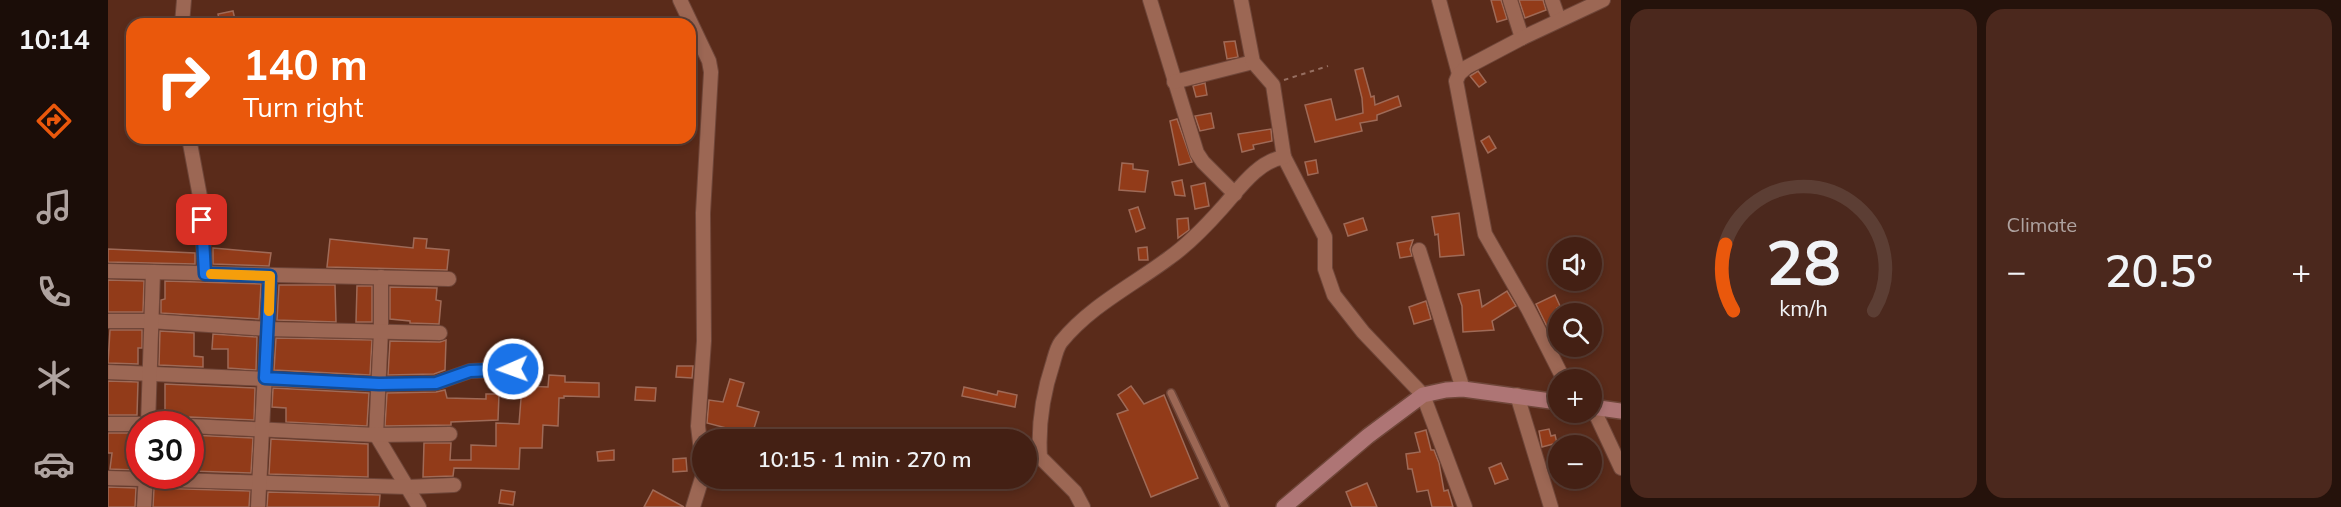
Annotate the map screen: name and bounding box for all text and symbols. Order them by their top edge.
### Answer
text: 10:14 [18,22,90,56]
text: 140 m [243,38,368,91]
icon: right [144,42,222,120]
text: Turn right [243,90,363,124]
icon: directions [33,100,75,142]
icon: music [33,186,75,228]
pin [176,194,227,245]
icon: arrive [185,203,218,236]
text: Climate [2007,212,2077,237]
text: 28 [1766,222,1841,301]
map controls [1548,237,1602,489]
button: sound [1548,237,1602,291]
text: 20.5° [2104,242,2213,298]
text: − [2007,250,2026,291]
text: + [2291,250,2311,291]
icon: phone [33,271,75,313]
text: km/h [1779,294,1827,321]
button: search [1548,303,1602,357]
position arrow [481,337,545,401]
icon: climate [33,357,75,399]
button: + [1548,369,1602,423]
speed limit sign: 30 [126,411,204,489]
button: − [1548,435,1602,489]
icon: car [33,443,75,485]
text: 10:15 · 1 min · 270 m [757,445,972,473]

